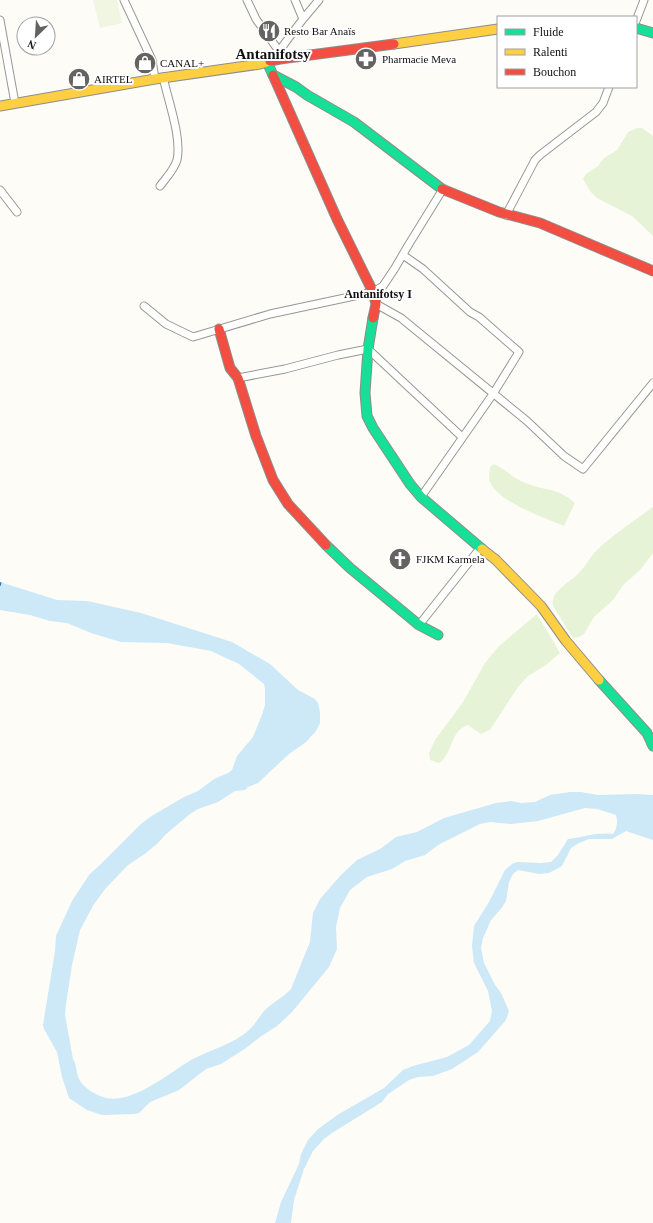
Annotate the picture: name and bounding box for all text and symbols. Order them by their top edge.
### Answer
north arrow [16,16,56,56]
legend [497,16,637,88]
restaurant icon: Resto Bar Anaïs [256,18,282,44]
place label: Resto Bar Anaïs [284,25,356,37]
text: Fluide [533,25,564,39]
text: N [26,38,38,52]
text: Ralenti [533,45,568,59]
district label: Antanifotsy [235,46,311,62]
pharmacy icon: Pharmacie Meva [353,46,379,72]
shop icon: CANAL+ [132,50,158,76]
place label: Pharmacie Meva [382,53,456,65]
place label: CANAL+ [160,57,204,69]
text: Bouchon [533,65,576,79]
shop icon: AIRTEL [66,66,92,92]
place label: AIRTEL [94,73,133,85]
district label: Antanifotsy I [344,287,412,301]
church icon: FJKM Karmela [387,546,413,572]
place label: FJKM Karmela [416,553,485,565]

